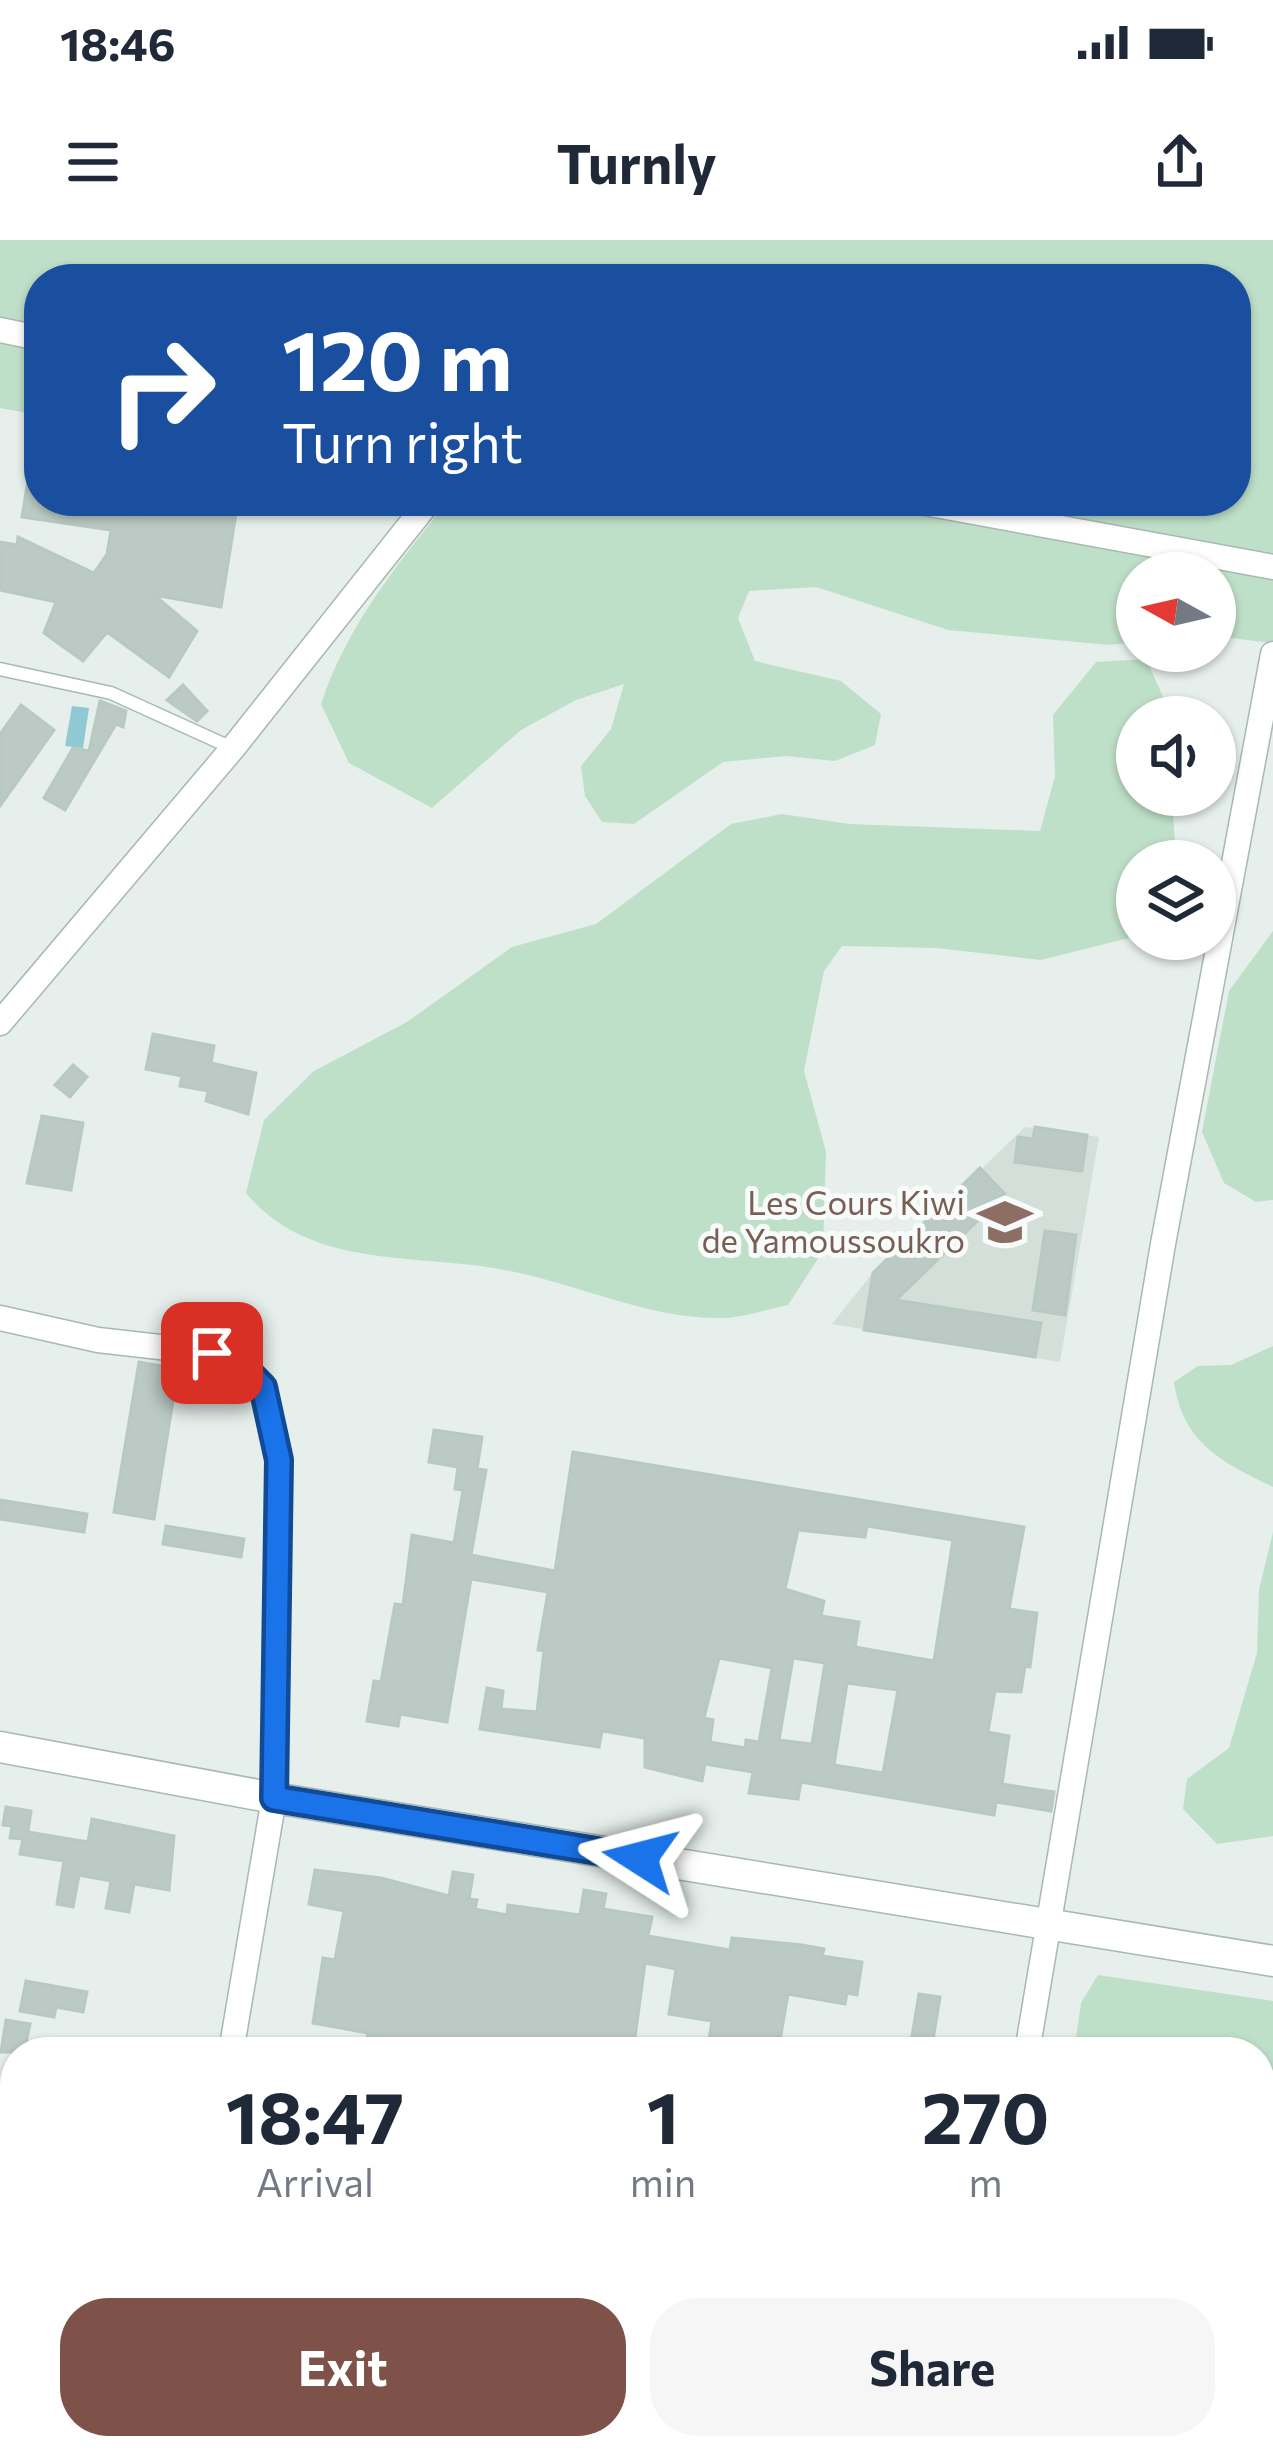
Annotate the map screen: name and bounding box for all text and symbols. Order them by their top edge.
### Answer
text: 18:46 [60,15,175,70]
icon: menu [60,129,126,195]
text: Turnly [556,129,717,195]
icon: share [1147,129,1213,195]
text: 120 m [282,306,512,408]
icon: right [84,312,240,468]
text: Turn right [282,408,523,474]
north arrow [1116,552,1236,672]
map controls [1116,552,1236,960]
button: sound [1116,696,1236,816]
button: layers [1116,840,1236,960]
place label: Les Cours Kiwi de Yamoussoukro [701,1181,965,1260]
school or university icon: Les Cours Kiwi de Yamoussoukro [976,1193,1034,1251]
pin [161,1302,263,1404]
icon: arrive [179,1320,245,1386]
position arrow [577,1795,703,1921]
text: 18:47 [226,2071,404,2159]
text: 1 [647,2071,679,2159]
text: 270 [922,2071,1049,2159]
text: Arrival [256,2157,374,2205]
text: min [630,2157,696,2205]
text: m [969,2157,1003,2205]
button: Exit [60,2298,626,2436]
button: Share [650,2298,1215,2436]

